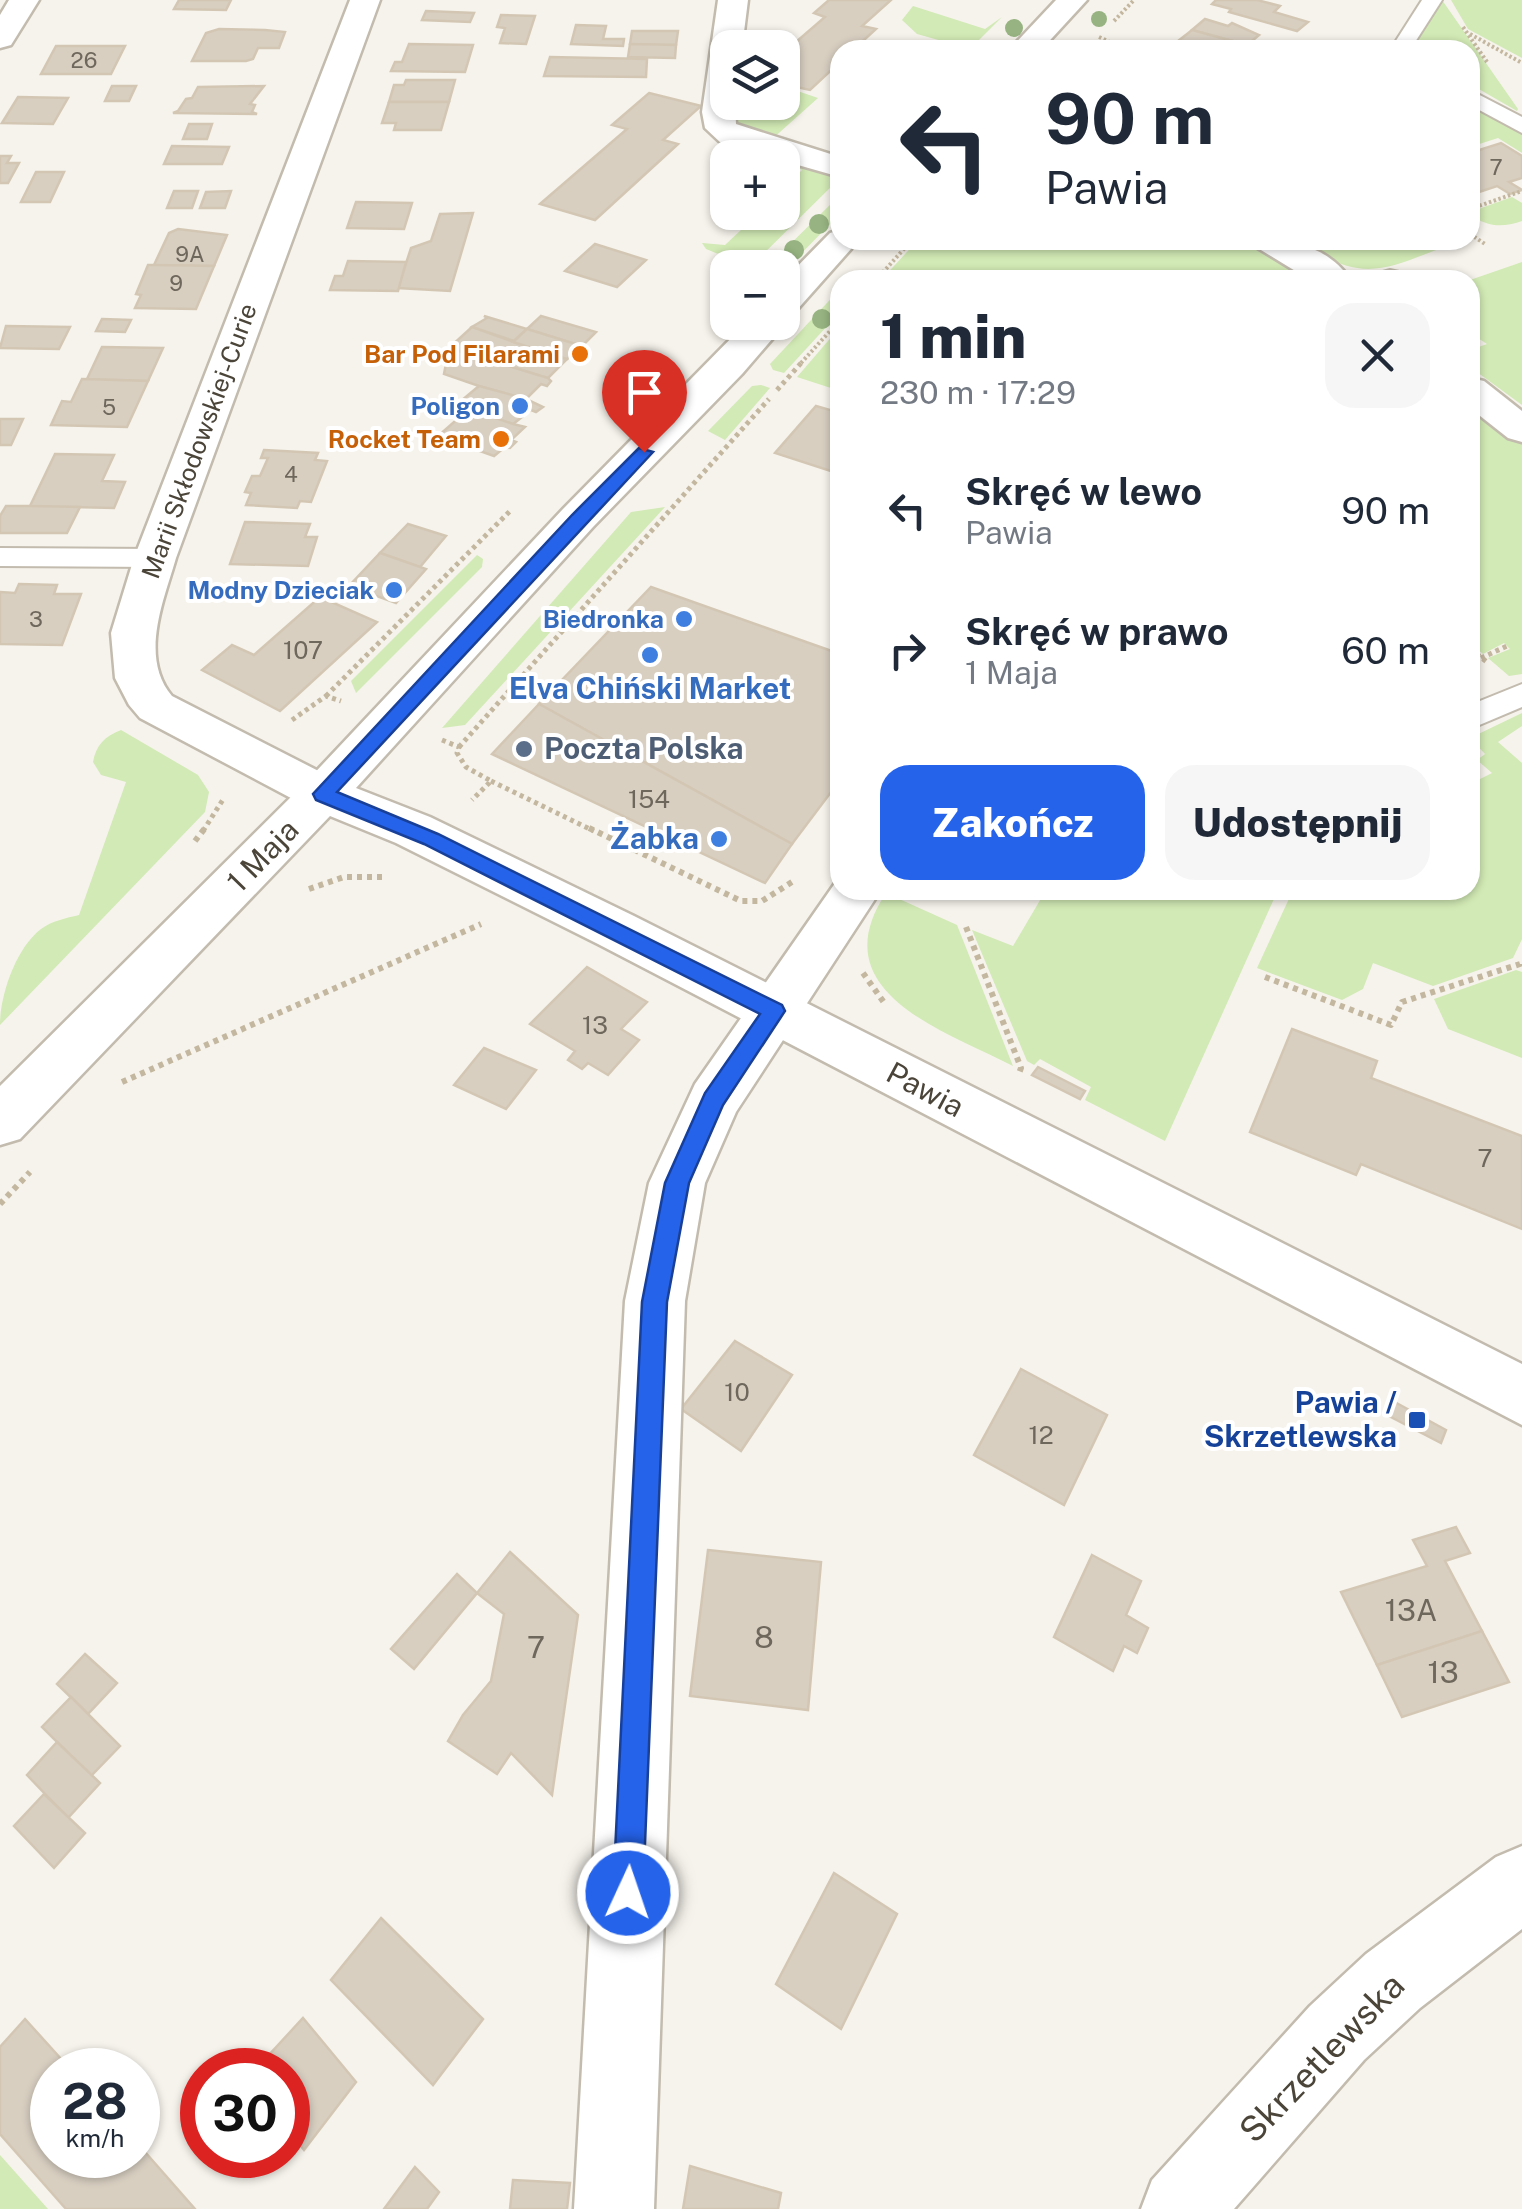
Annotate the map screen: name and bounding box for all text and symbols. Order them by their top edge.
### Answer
map controls [710,30,800,340]
button: layers [710,30,800,120]
house number: 26 [71,47,97,73]
text: 90 m [1045,77,1215,160]
icon: left [880,80,1010,210]
button: + [710,140,800,230]
house number: 7 [1489,154,1503,180]
text: Pawia [1045,161,1168,214]
house number: 9A [175,241,205,267]
button: − [710,250,800,340]
house number: 9 [169,270,183,296]
street label: Marii Skłodowskiej-Curie [135,299,263,583]
text: 1 min [880,301,1027,372]
button: close [1325,303,1430,408]
place label: Bar Pod Filarami [364,339,560,369]
marker: Bar Pod Filarami [569,343,591,365]
pin [602,350,687,453]
icon: arrive [617,365,672,420]
text: 230 m · 17:29 [880,374,1076,411]
place label: Poligon [410,391,500,421]
house number: 5 [102,394,116,420]
marker: Poligon [509,395,531,417]
place label: Rocket Team [328,424,481,454]
marker: Rocket Team [490,428,512,450]
house number: 4 [284,461,298,487]
text: Skręć w lewo [965,469,1202,514]
icon: left [880,483,935,538]
text: 90 m [1341,488,1430,533]
text: Pawia [965,514,1053,551]
place label: Modny Dzieciak [187,575,375,605]
marker: Modny Dzieciak [383,579,405,601]
place label: Biedronka [543,604,664,634]
house number: 3 [29,606,43,632]
marker: Biedronka [673,608,695,630]
text: Skręć w prawo [965,609,1229,654]
icon: right [880,623,935,678]
text: 60 m [1341,628,1430,673]
house number: 107 [283,635,323,665]
marker: Elva Chiński Market [639,644,661,666]
text: 1 Maja [965,654,1058,691]
place label: Elva Chiński Market [509,670,791,706]
place label: Poczta Polska [544,730,743,766]
marker: Poczta Polska [513,738,535,760]
button: Zakończ [880,765,1145,880]
button: Udostępnij [1165,765,1430,880]
house number: 154 [628,784,670,814]
street label: 1 Maja [219,811,305,899]
place label: Żabka [609,820,699,856]
marker: Żabka [708,828,730,850]
house number: 13 [582,1010,608,1040]
street label: Pawia [881,1054,970,1124]
house number: 7 [1477,1143,1493,1173]
house number: 10 [724,1377,750,1407]
place label: Pawia / Skrzetlewska [1204,1384,1397,1454]
marker: Pawia / Skrzetlewska [1406,1409,1428,1431]
house number: 12 [1028,1420,1054,1450]
house number: 13A [1385,1592,1437,1628]
house number: 8 [754,1619,774,1655]
house number: 7 [527,1629,545,1665]
house number: 13 [1427,1654,1459,1690]
position arrow [576,1841,680,1945]
street label: Skrzetlewska [1231,1965,1412,2151]
speed limit sign: 30 [180,2048,310,2178]
text: 28 [62,2071,128,2130]
text: km/h [66,2123,124,2153]

